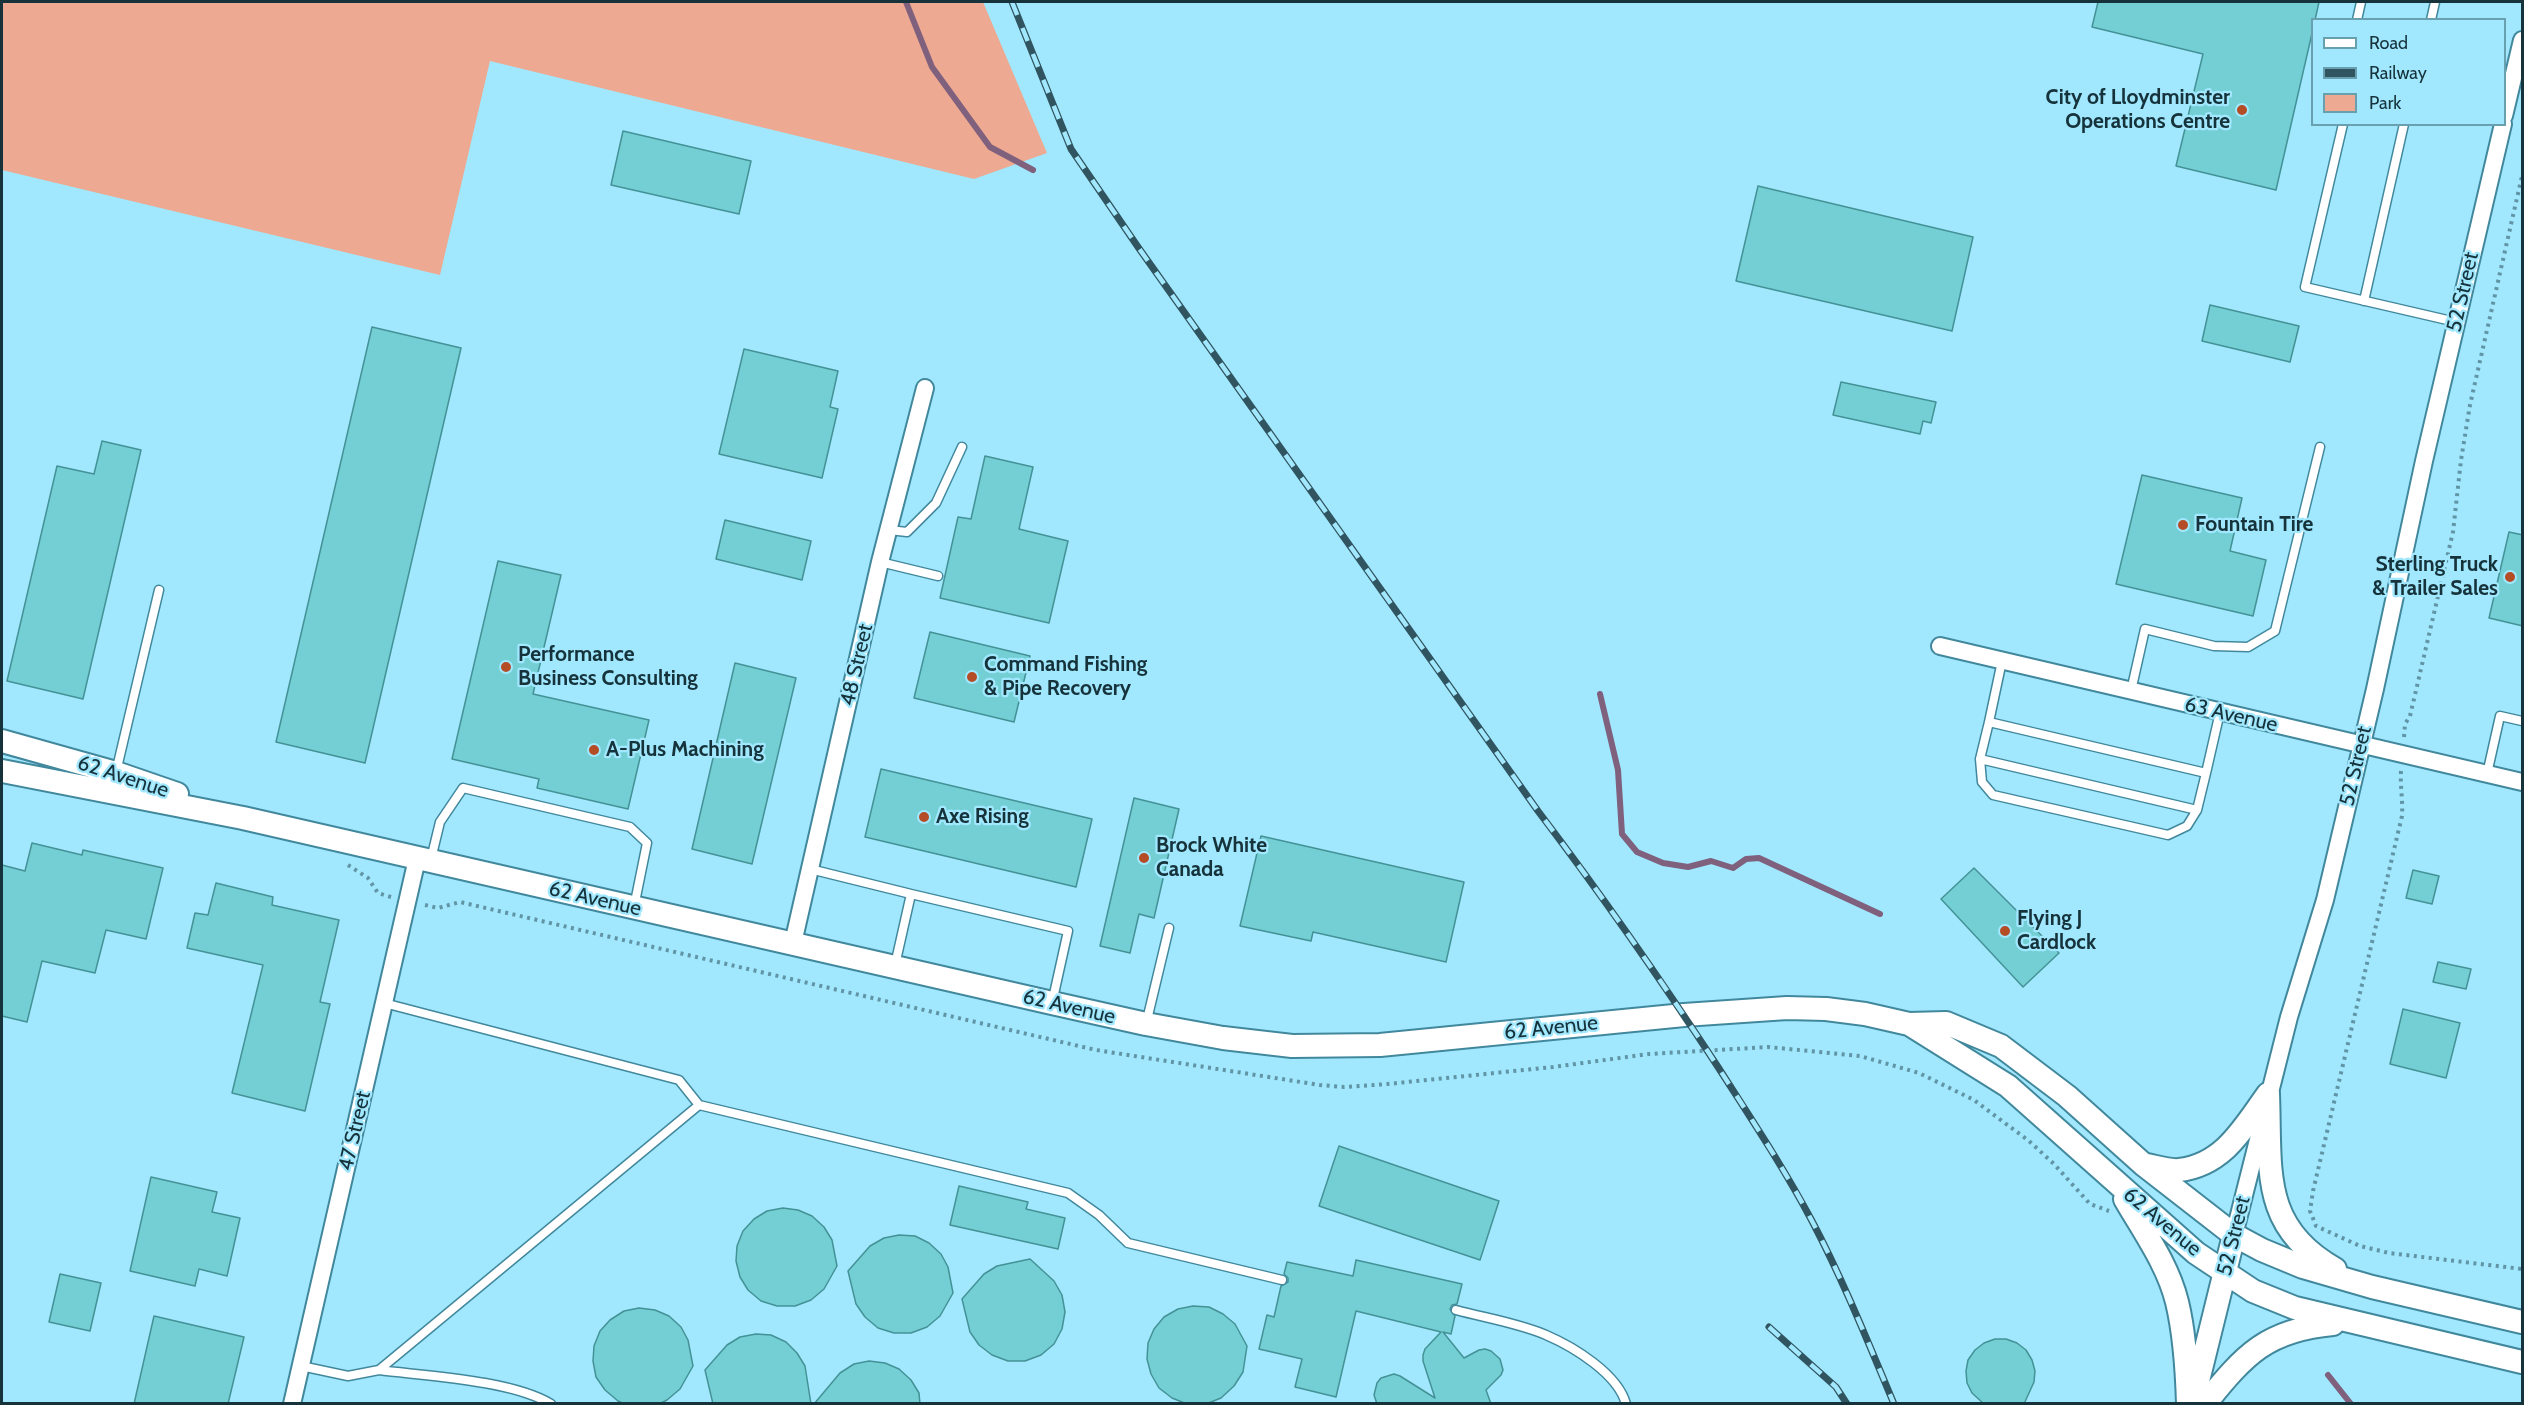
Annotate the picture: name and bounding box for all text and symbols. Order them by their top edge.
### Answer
legend [2311,18,2506,126]
text: Road [2369,32,2408,54]
text: Railway [2369,62,2427,84]
place label: City of Lloydminster Operations Centre [2045,85,2230,135]
text: Park [2369,92,2401,114]
marker: City of Lloydminster Operations Centre [2235,103,2249,117]
street label: 52 Street [2442,250,2484,334]
place label: Fountain Tire [2195,512,2313,538]
marker: Fountain Tire [2176,518,2190,532]
place label: Sterling Truck & Trailer Sales [2372,552,2498,602]
marker: Sterling Truck & Trailer Sales [2503,570,2517,584]
street label: 48 Street [835,621,879,709]
place label: Performance Business Consulting [518,642,698,692]
place label: Command Fishing & Pipe Recovery [984,652,1147,702]
marker: Performance Business Consulting [499,660,513,674]
marker: Command Fishing & Pipe Recovery [965,670,979,684]
street label: 63 Avenue [2182,692,2280,738]
street label: 52 Street [2335,724,2377,808]
place label: A-Plus Machining [606,737,764,763]
marker: A-Plus Machining [587,743,601,757]
street label: 62 Avenue [74,750,172,804]
place label: Axe Rising [936,804,1029,830]
marker: Axe Rising [917,810,931,824]
place label: Brock White Canada [1156,833,1267,883]
marker: Brock White Canada [1137,851,1151,865]
street label: 62 Avenue [546,876,644,922]
place label: Flying J Cardlock [2017,906,2096,956]
marker: Flying J Cardlock [1998,924,2012,938]
street label: 62 Avenue [1020,984,1118,1030]
street label: 62 Avenue [1503,1011,1599,1045]
street label: 47 Street [334,1089,376,1173]
street label: 62 Avenue [2118,1182,2206,1262]
street label: 52 Street [2212,1194,2256,1278]

